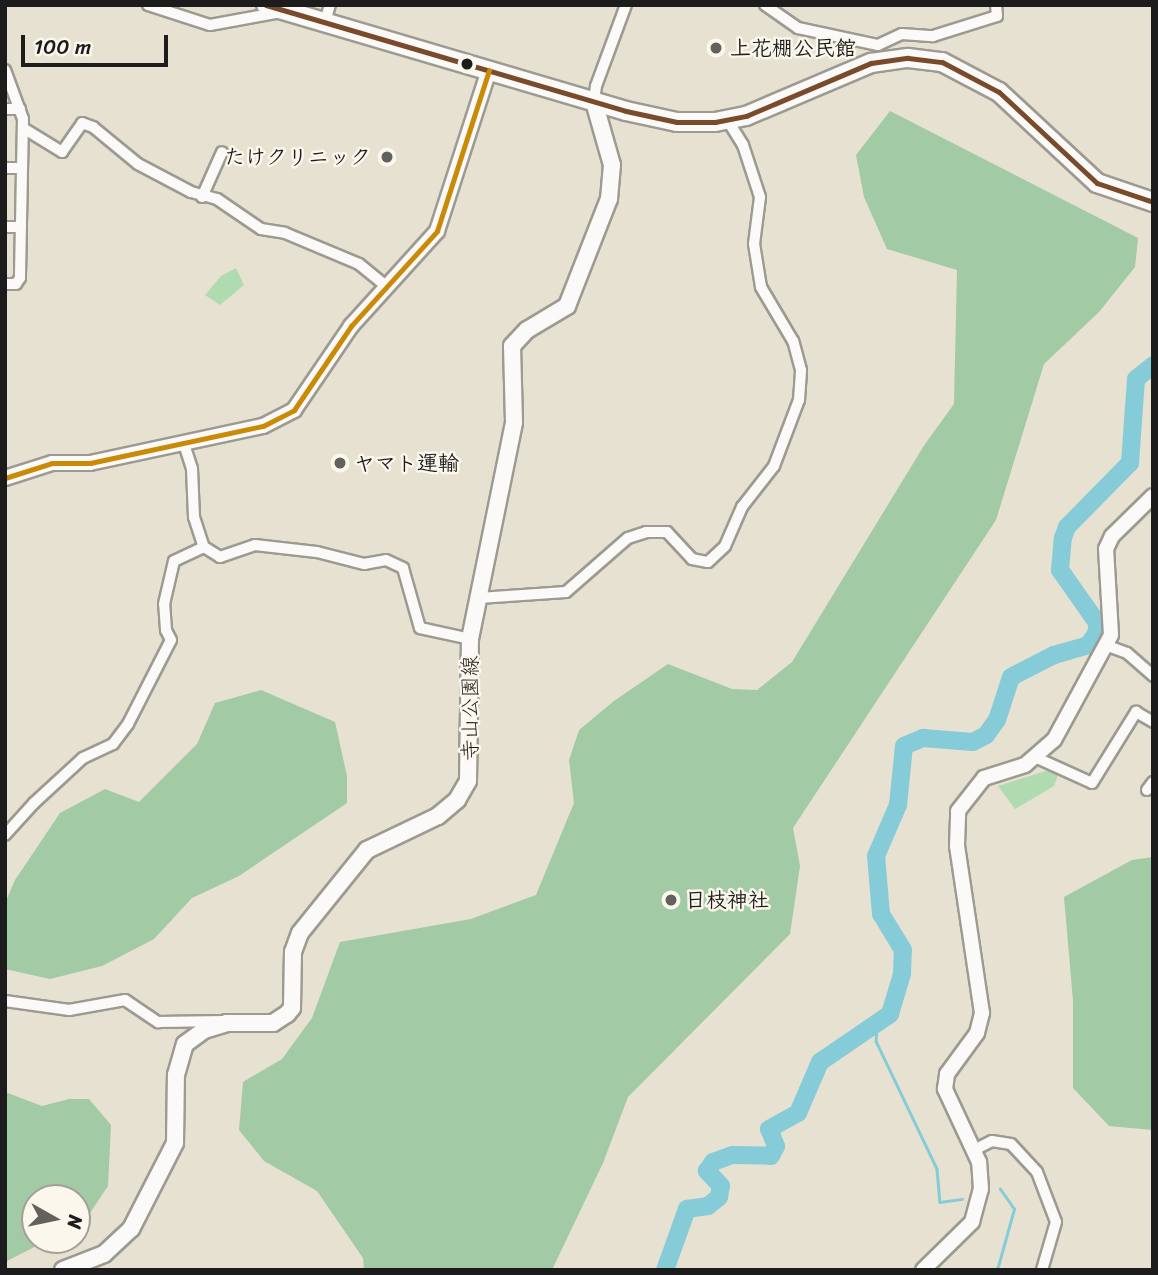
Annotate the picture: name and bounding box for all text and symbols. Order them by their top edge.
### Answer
scale bar [24,21,172,65]
text: 100 m [34,28,91,66]
place label: 上花棚公民館 [730,35,856,61]
marker: 上花棚公民館 [708,40,724,56]
unlabelled marker [460,57,474,71]
place label: たけクリニック [224,144,371,170]
marker: たけクリニック [377,147,397,167]
place label: ヤマト運輸 [354,450,459,476]
marker: ヤマト運輸 [332,455,348,471]
street label: 寺山公園線 [457,656,483,760]
place label: 日枝神社 [685,887,769,913]
marker: 日枝神社 [663,892,679,908]
north arrow [21,1184,91,1254]
text: N [58,1213,93,1231]

